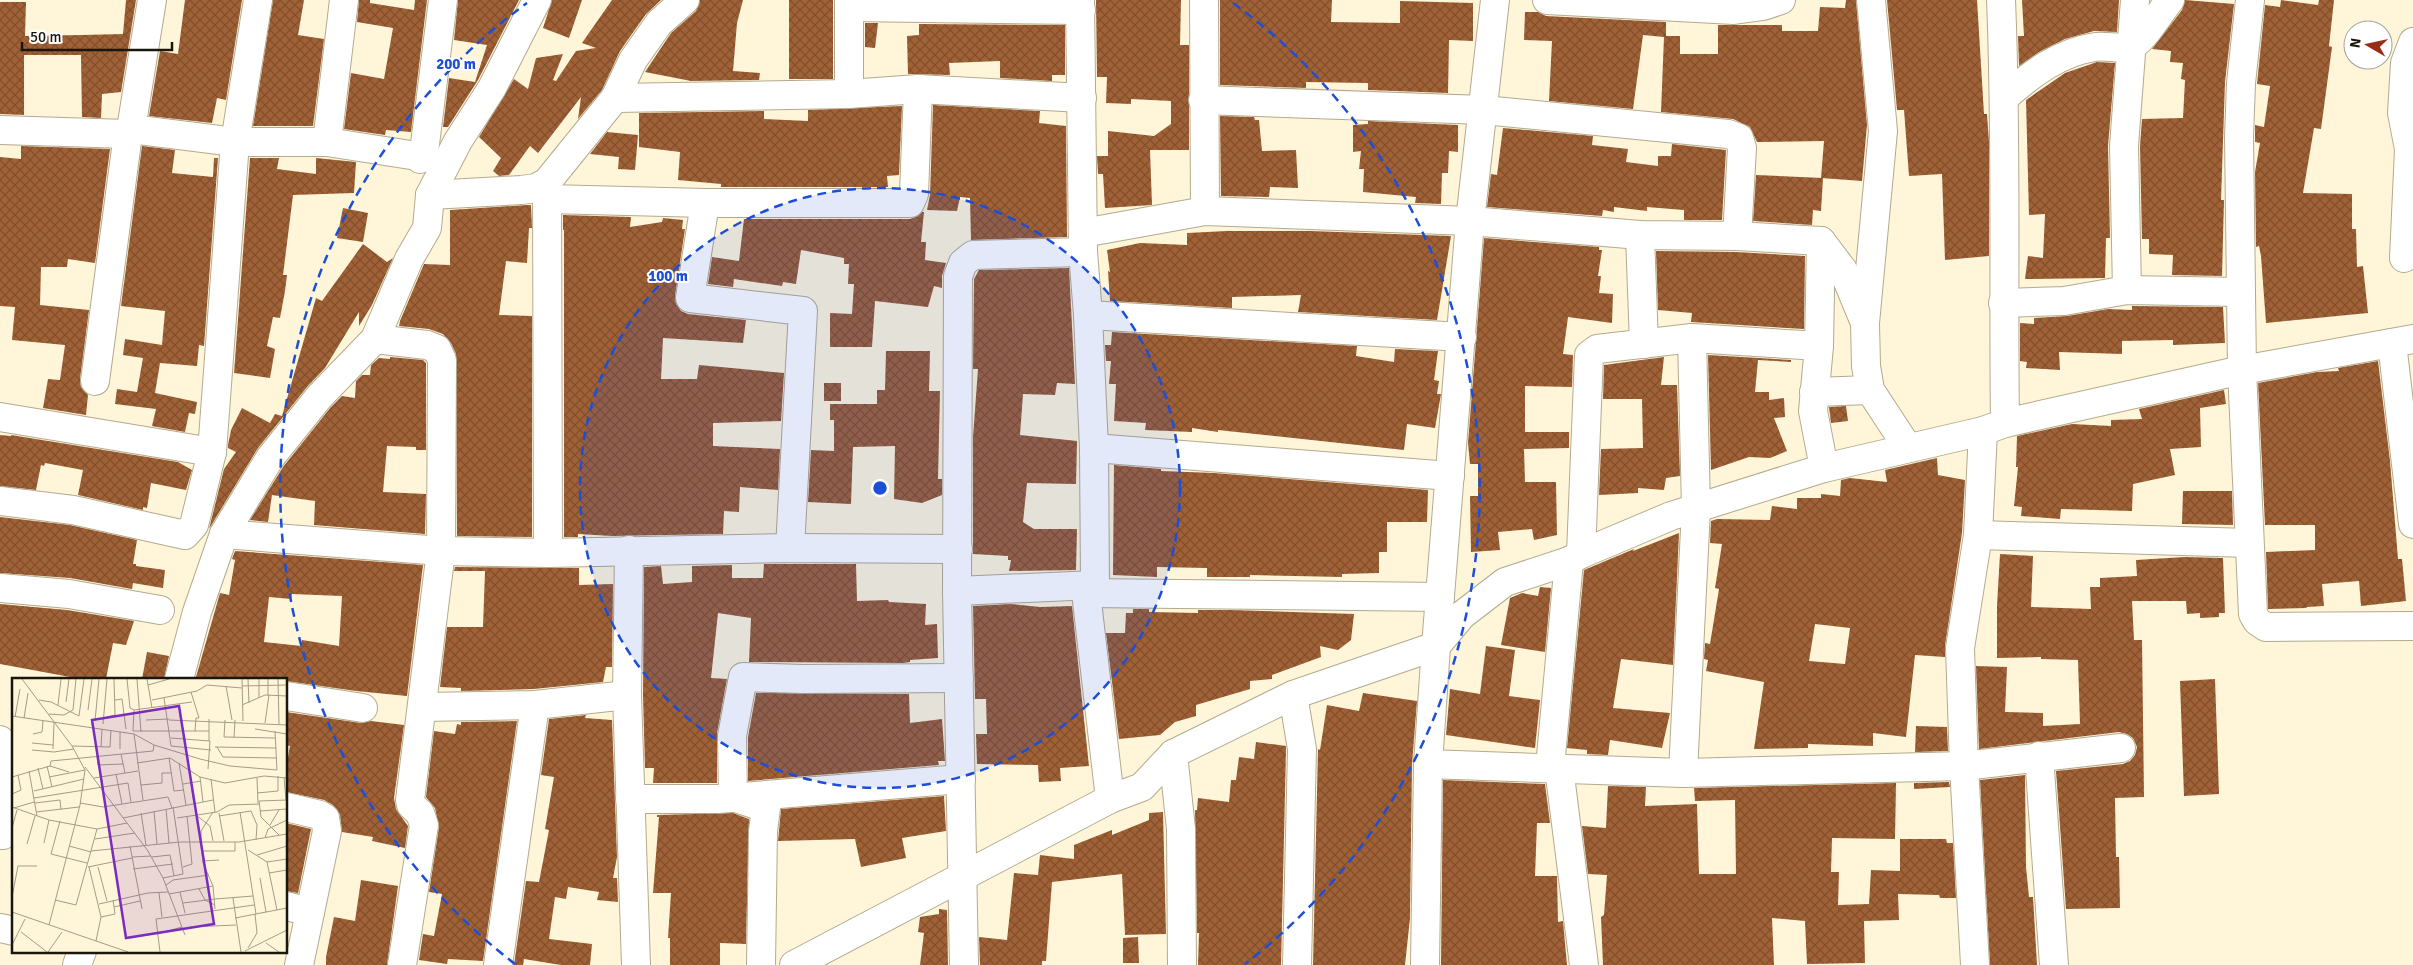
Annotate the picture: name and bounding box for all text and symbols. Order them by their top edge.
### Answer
scale bar [22,20,172,52]
north arrow [2343,20,2393,70]
text: 50 m [30,28,61,46]
text: N [2346,37,2365,49]
text: 200 m [436,55,476,73]
text: 100 m [648,267,688,285]
centre of rings [871,479,889,497]
inset map [12,678,288,952]

